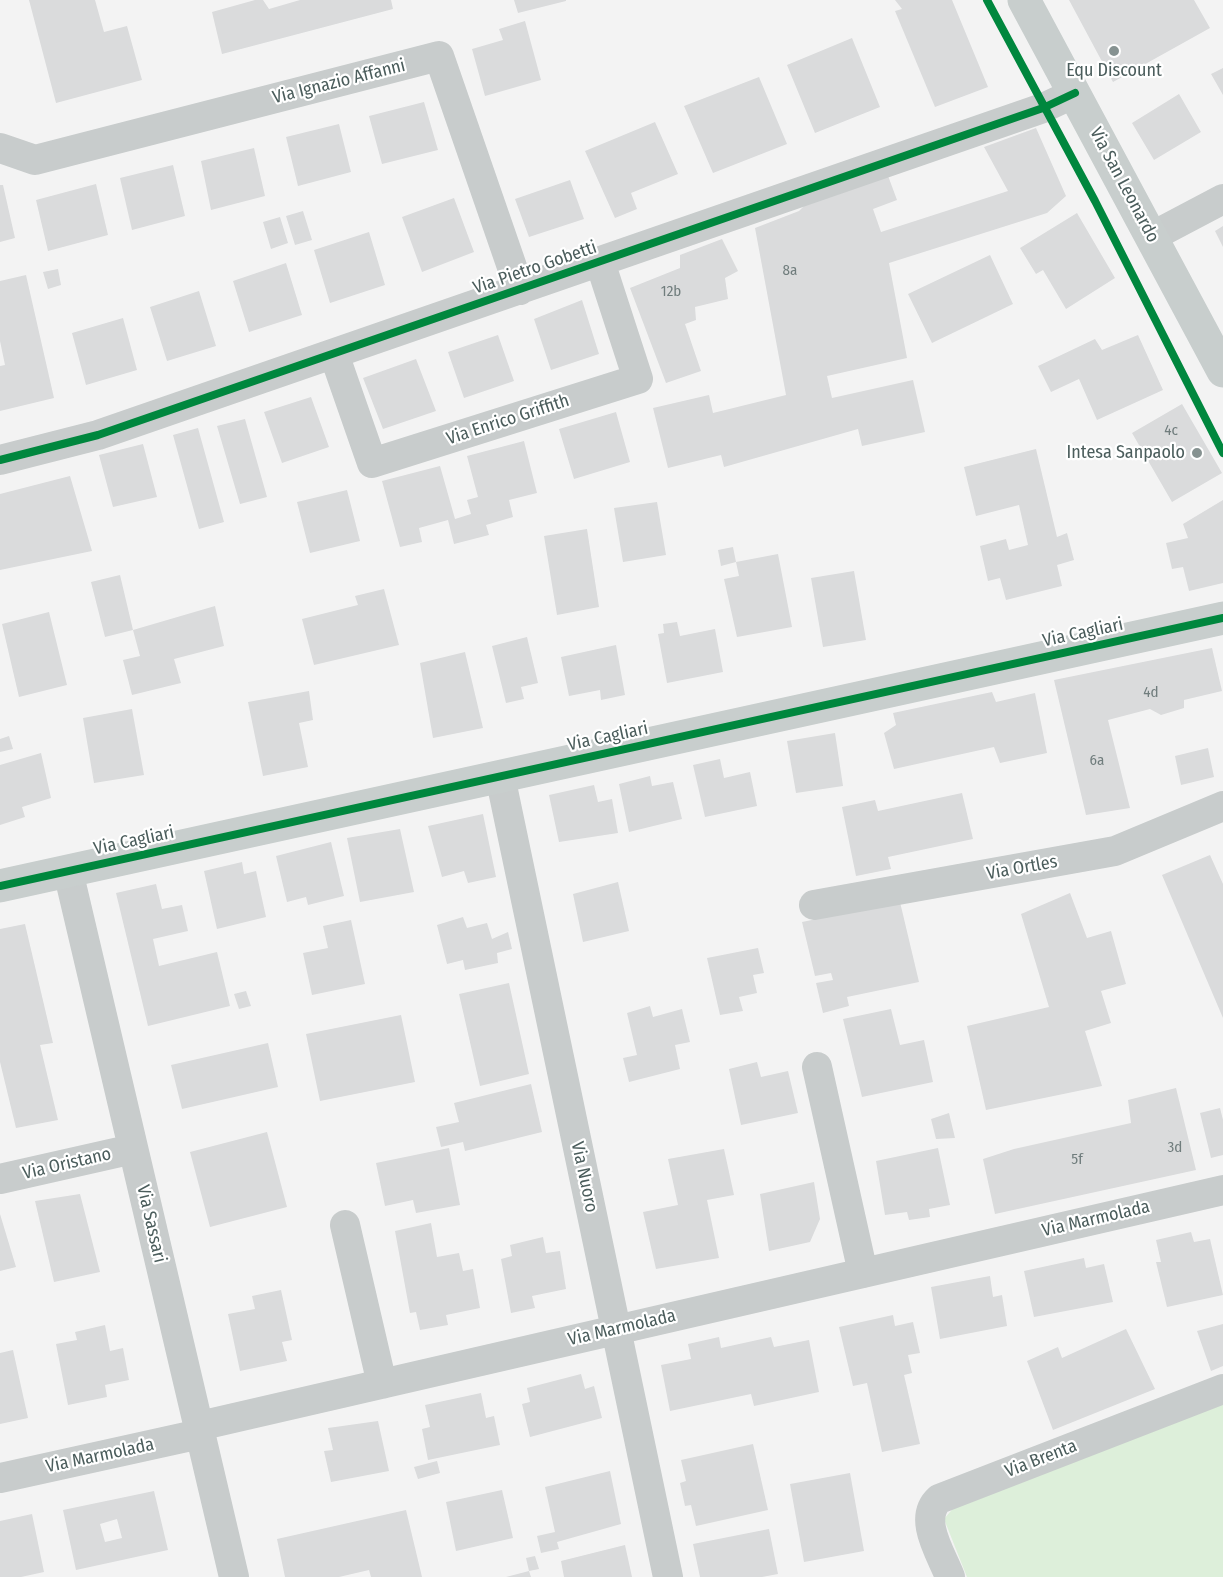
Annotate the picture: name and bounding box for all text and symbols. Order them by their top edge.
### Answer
marker: Equ Discount [1107,44,1121,58]
street label: Via Ignazio Affanni [270,55,408,109]
place label: Equ Discount [1066,60,1162,82]
street label: Via San Leonardo [1085,124,1163,246]
street label: Via Pietro Gobetti [470,237,600,299]
house number: 8a [783,262,797,280]
house number: 12b [661,283,681,301]
street label: Via Enrico Griffith [444,390,572,450]
house number: 4c [1164,422,1178,440]
place label: Intesa Sanpaolo [1067,442,1185,464]
marker: Intesa Sanpaolo [1190,446,1204,460]
street label: Via Cagliari [1041,614,1125,652]
house number: 4d [1143,684,1159,702]
street label: Via Cagliari [566,718,650,756]
house number: 6a [1090,752,1104,770]
street label: Via Cagliari [92,822,176,860]
street label: Via Ortles [985,851,1059,885]
house number: 3d [1168,1139,1182,1157]
street label: Via Nuoro [566,1140,602,1214]
street label: Via Oristano [21,1143,113,1185]
house number: 5f [1071,1151,1083,1169]
street label: Via Sassari [132,1183,170,1265]
street label: Via Marmolada [1040,1196,1152,1242]
street label: Via Marmolada [566,1305,678,1351]
street label: Via Marmolada [44,1434,156,1478]
street label: Via Brenta [1002,1435,1080,1483]

